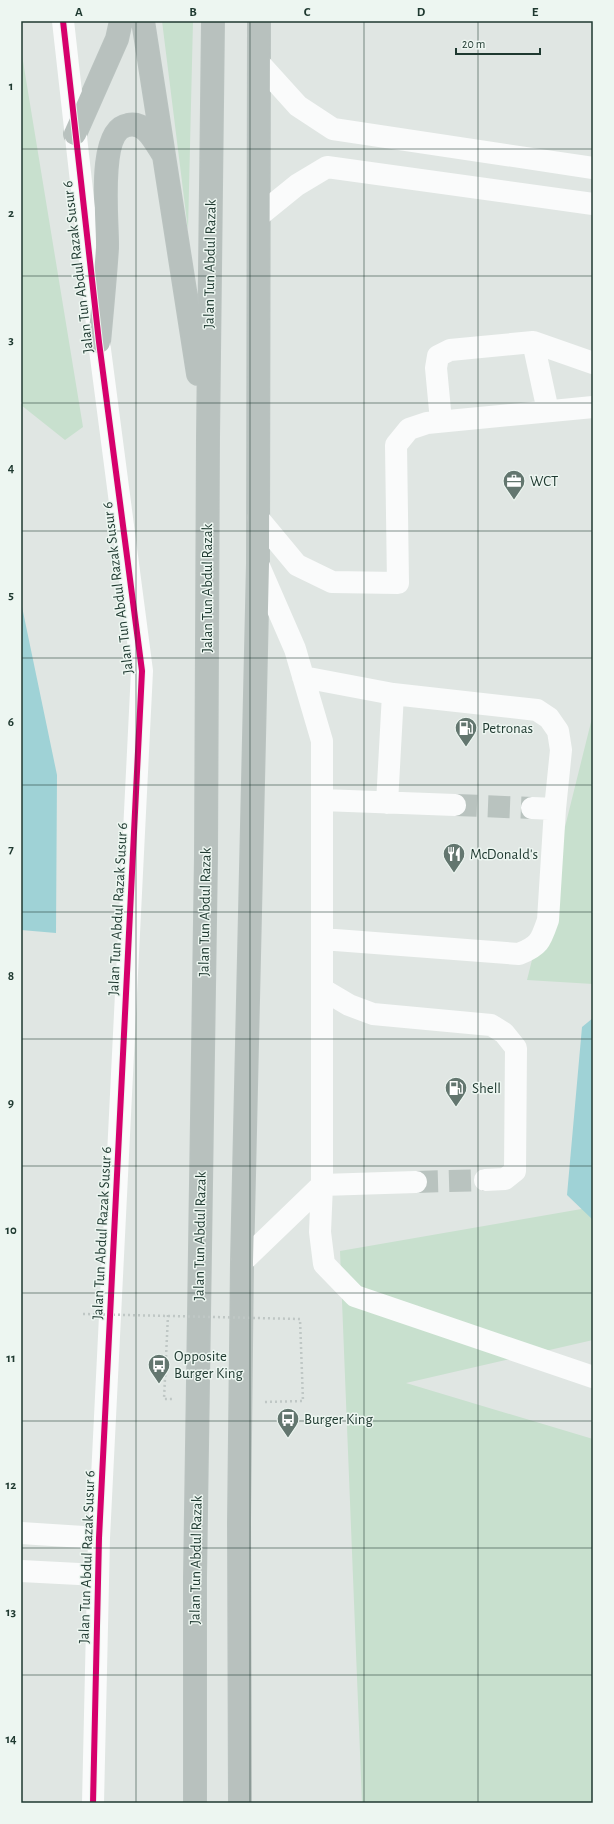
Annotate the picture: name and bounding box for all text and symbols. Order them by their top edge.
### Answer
text: A [75,6,83,19]
text: B [189,6,197,19]
text: C [304,6,311,19]
text: D [417,6,426,19]
text: E [532,6,539,19]
scale bar [456,30,540,56]
text: 20 m [462,38,485,50]
text: 1 [9,80,13,93]
street label: Jalan Tun Abdul Razak Susur 6 [60,180,96,354]
street label: Jalan Tun Abdul Razak [201,199,219,329]
text: 2 [8,207,14,220]
text: 3 [8,334,14,347]
text: 4 [8,462,15,475]
office icon: WCT [501,468,527,501]
place label: WCT [530,474,559,489]
street label: Jalan Tun Abdul Razak Susur 6 [100,501,136,675]
street label: Jalan Tun Abdul Razak [200,523,215,652]
text: 5 [8,589,14,602]
fuel station icon: Petronas [453,715,479,748]
text: 6 [8,716,14,729]
place label: Petronas [482,721,533,736]
street label: Jalan Tun Abdul Razak Susur 6 [106,822,130,996]
restaurant icon: McDonald's [441,841,467,874]
text: 7 [8,843,14,856]
street label: Jalan Tun Abdul Razak [196,847,214,977]
place label: McDonald's [470,847,538,862]
text: 8 [8,970,14,983]
fuel station icon: Shell [443,1075,469,1108]
place label: Shell [472,1081,501,1096]
text: 9 [8,1097,14,1110]
street label: Jalan Tun Abdul Razak Susur 6 [90,1146,114,1320]
street label: Jalan Tun Abdul Razak [191,1171,209,1301]
text: 10 [5,1224,17,1237]
place label: Opposite Burger King [174,1349,244,1381]
text: 11 [6,1352,16,1365]
bus stop icon: Opposite Burger King [146,1352,172,1385]
bus stop icon: Burger King [275,1406,301,1439]
place label: Burger King [304,1412,374,1427]
street label: Jalan Tun Abdul Razak Susur 6 [76,1470,98,1644]
text: 12 [6,1479,16,1492]
street label: Jalan Tun Abdul Razak [187,1495,205,1625]
text: 13 [6,1606,17,1619]
text: 14 [5,1733,17,1746]

